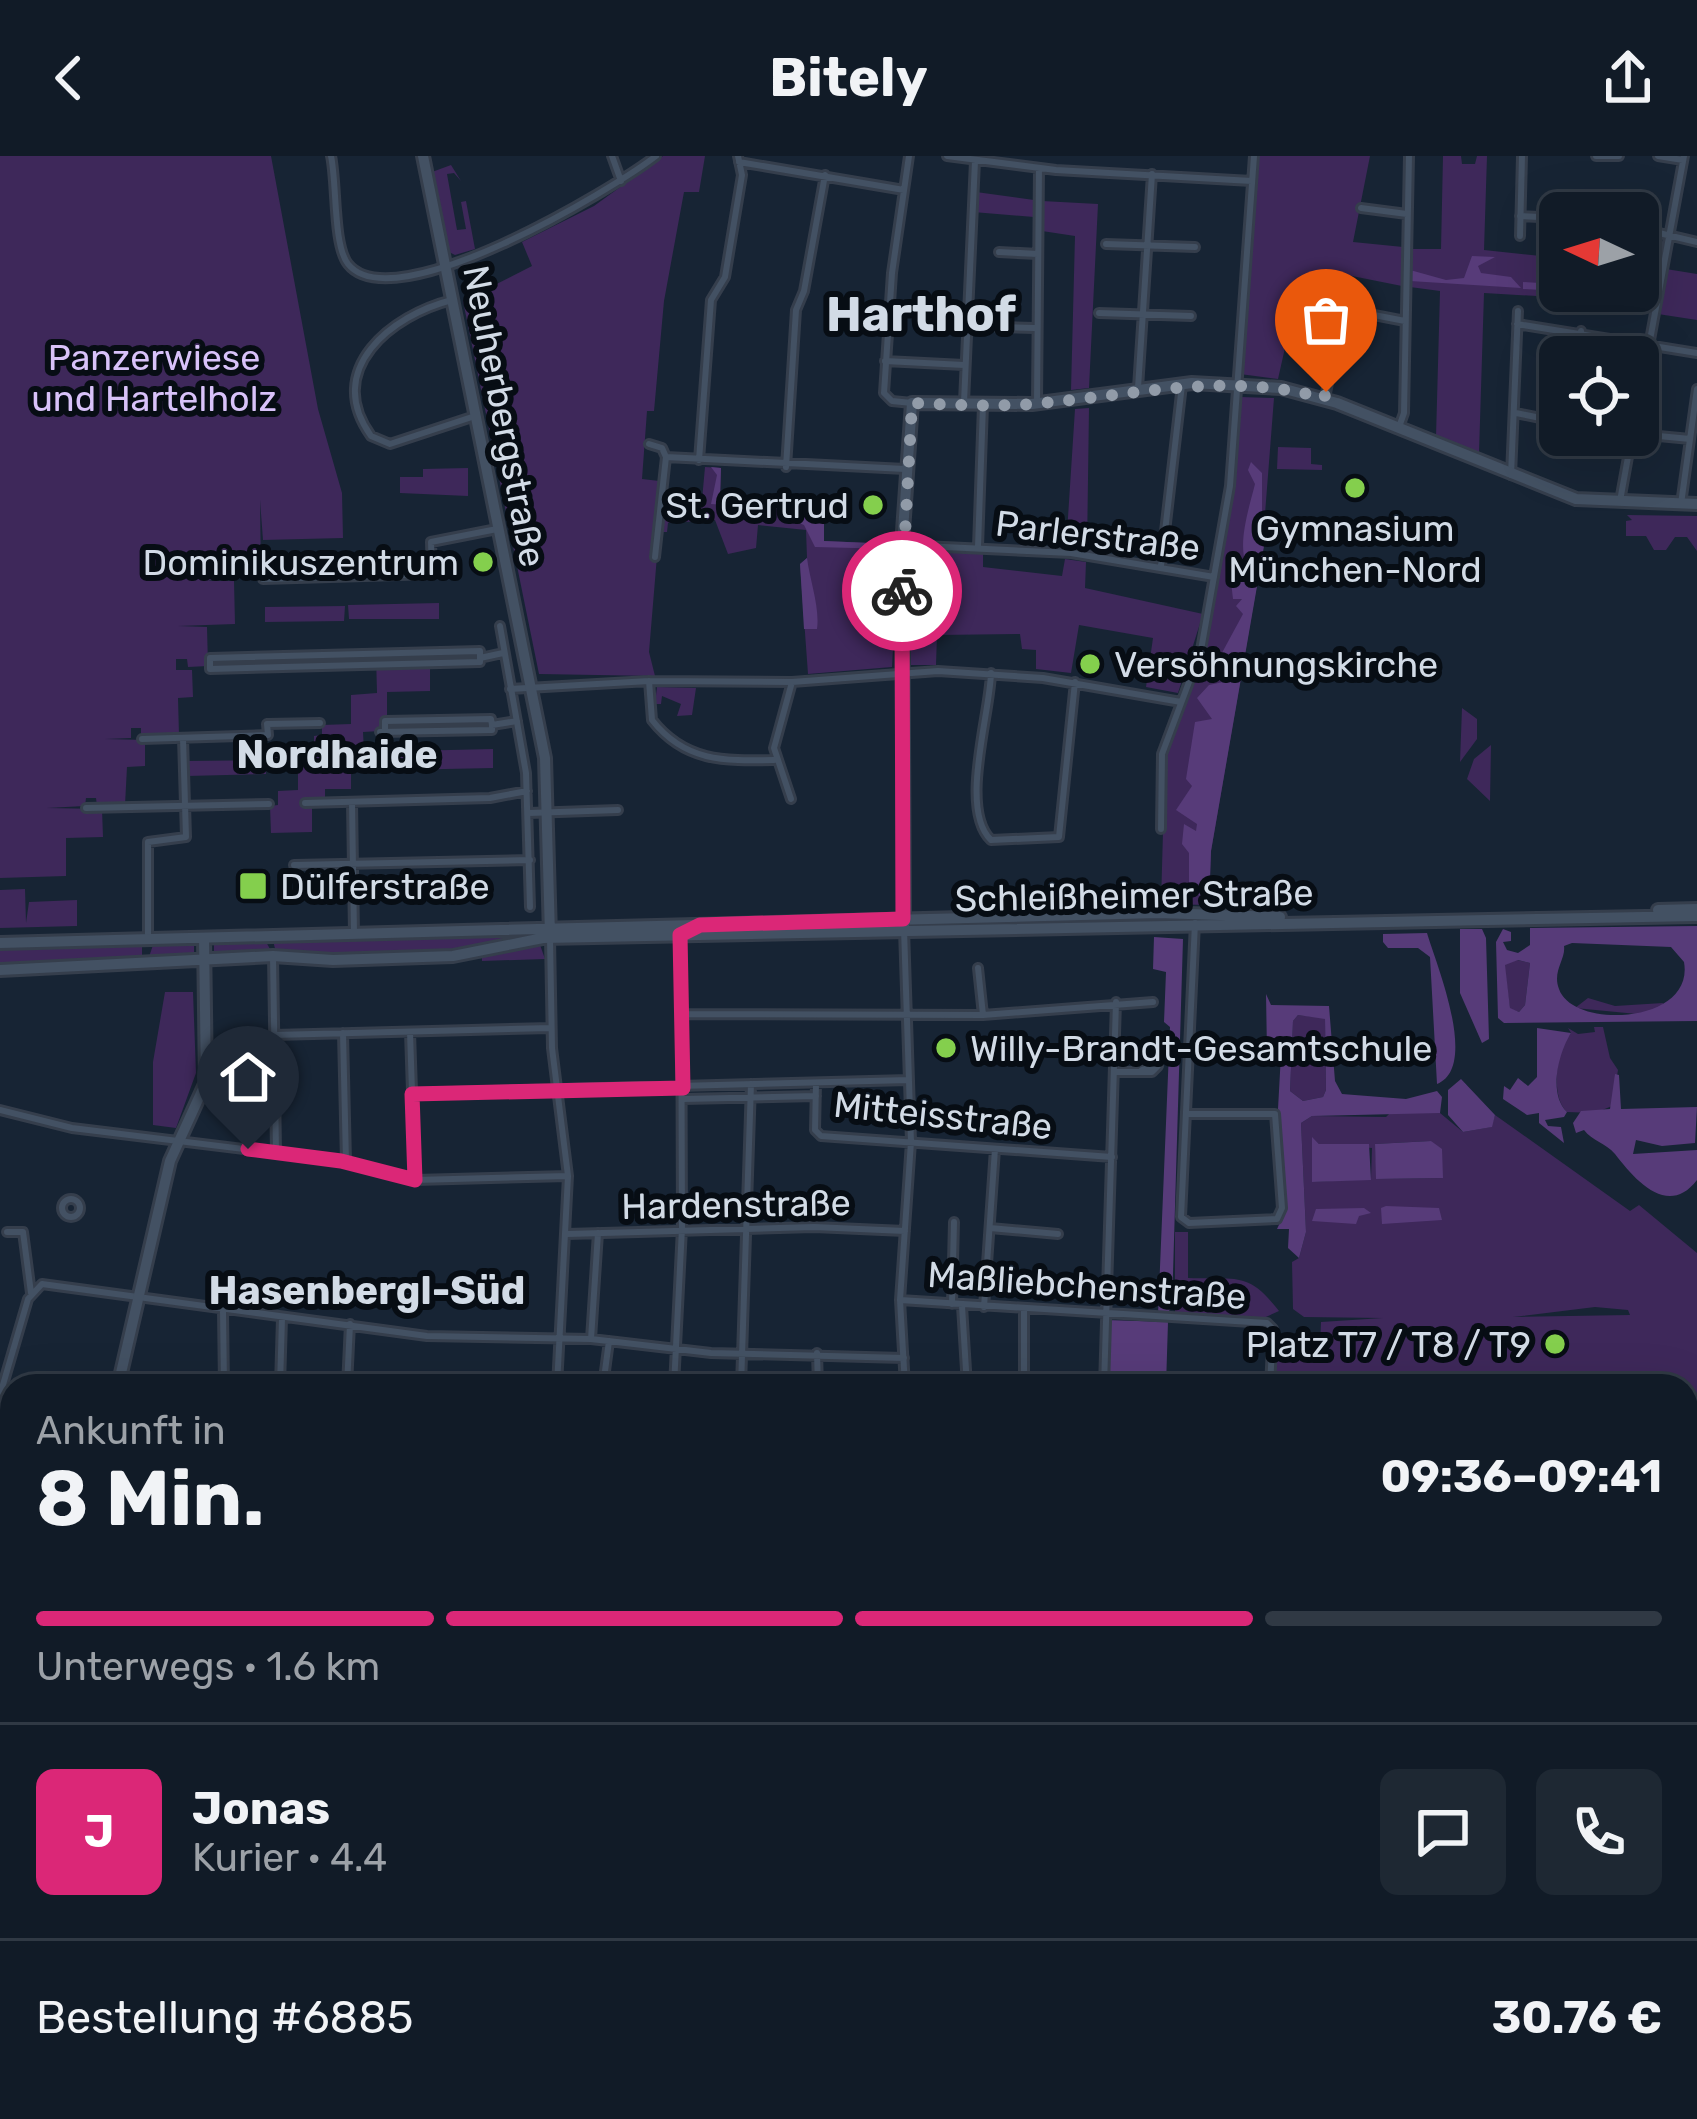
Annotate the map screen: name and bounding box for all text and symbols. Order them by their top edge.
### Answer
icon: back [36,45,102,111]
icon: share [1595,45,1661,111]
text: Bitely [769,46,928,110]
north arrow [1539,192,1659,312]
map controls [1539,192,1659,456]
street label: Neuherbergstraße [454,262,555,570]
pin [1275,269,1377,392]
district label: Harthof [826,286,1017,343]
icon: bag [1293,287,1359,353]
park label: Panzerwiese und Hartelholz [31,336,277,420]
button: locate [1539,336,1659,456]
marker: Gymnasium München-Nord [1342,475,1368,501]
place label: St. Gertrud [665,484,849,527]
marker: St. Gertrud [860,492,886,518]
street label: Parlerstraße [993,502,1203,569]
place label: Gymnasium München-Nord [1228,507,1482,591]
courier [842,531,962,651]
place label: Dominikuszentrum [142,541,459,584]
marker: Dominikuszentrum [470,549,496,575]
icon: bike [869,558,935,624]
place label: Versöhnungskirche [1114,643,1438,686]
marker: Versöhnungskirche [1077,651,1103,677]
district label: Nordhaide [236,732,438,778]
place label: Dülferstraße [280,865,490,908]
marker: Dülferstraße [237,870,269,902]
street label: Schleißheimer Straße [954,871,1314,920]
pin [197,1026,299,1149]
place label: Willy-Brandt-Gesamtschule [970,1027,1432,1070]
marker: Willy-Brandt-Gesamtschule [933,1035,959,1061]
icon: home [215,1044,281,1110]
street label: Mitteisstraße [831,1083,1054,1148]
street label: Hardenstraße [621,1181,851,1228]
street label: Maßliebchenstraße [926,1253,1248,1318]
district label: Hasenbergl-Süd [209,1268,525,1314]
place label: Platz T7 / T8 / T9 [1246,1323,1531,1366]
marker: Platz T7 / T8 / T9 [1542,1331,1568,1357]
text: Ankunft in [36,1408,226,1454]
text: 09:36–09:41 [1380,1450,1662,1503]
text: 8 Min. [36,1452,265,1545]
text: Unterwegs · 1.6 km [36,1644,380,1690]
button: chat [1380,1769,1506,1895]
button: phone [1536,1769,1662,1895]
text: Jonas [192,1782,330,1835]
text: J [84,1805,114,1858]
text: Kurier · 4.4 [192,1835,387,1881]
text: Bestellung #6885 [36,1991,414,2044]
text: 30.76 € [1492,1991,1662,2044]

